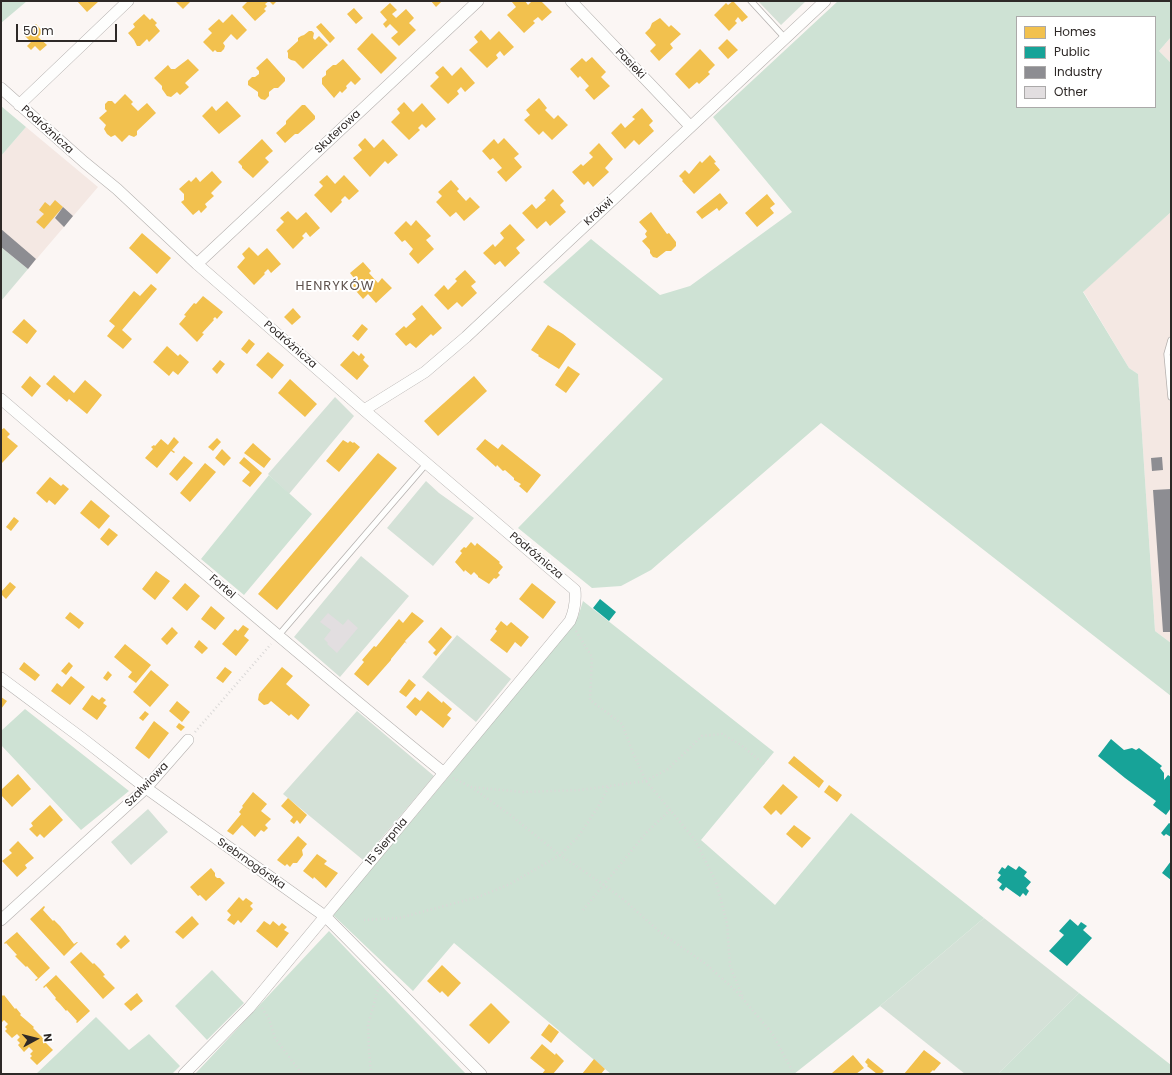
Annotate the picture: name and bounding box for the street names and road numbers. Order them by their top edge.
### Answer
street label: Pasieki [612,46,648,82]
street label: Podróżnicza [18,103,76,157]
street label: Skuterowa [312,108,364,156]
street label: Krokwi [582,195,616,229]
street label: Podróżnicza [261,318,319,372]
street label: Podróżnicza [507,530,565,582]
street label: Fortel [206,572,238,602]
street label: Szałwiowa [122,760,172,810]
street label: 15 Sierpnia [363,816,411,868]
street label: Srebrnogórska [214,836,288,892]

